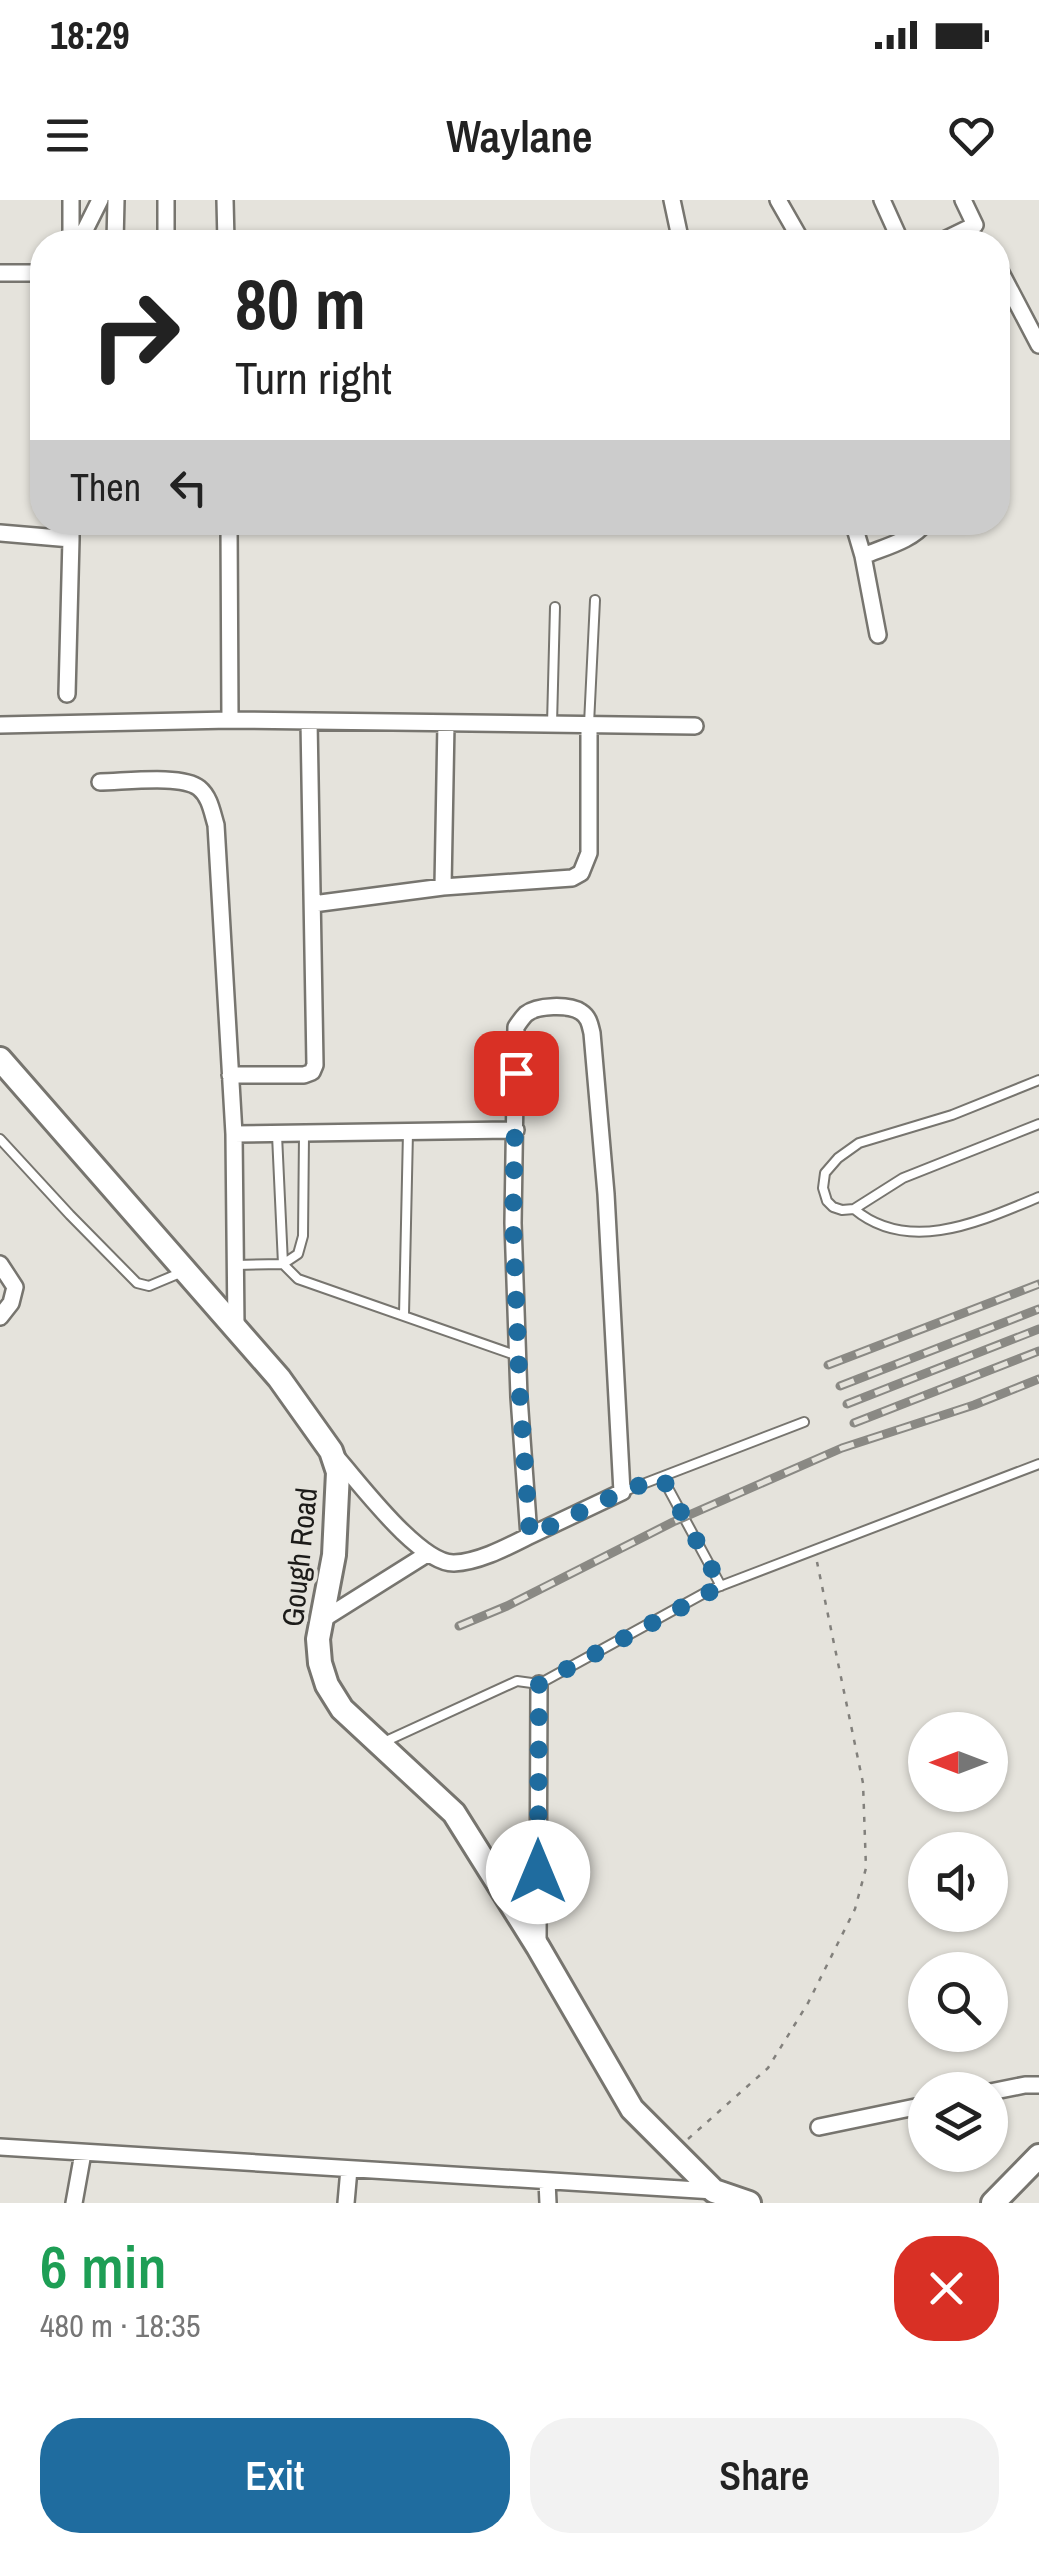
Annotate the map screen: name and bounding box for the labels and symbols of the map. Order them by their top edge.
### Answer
pin [474,1031,559,1116]
street label: Gough Road [272,1486,326,1628]
north arrow [908,1712,1008,1812]
position arrow [486,1820,590,1924]

